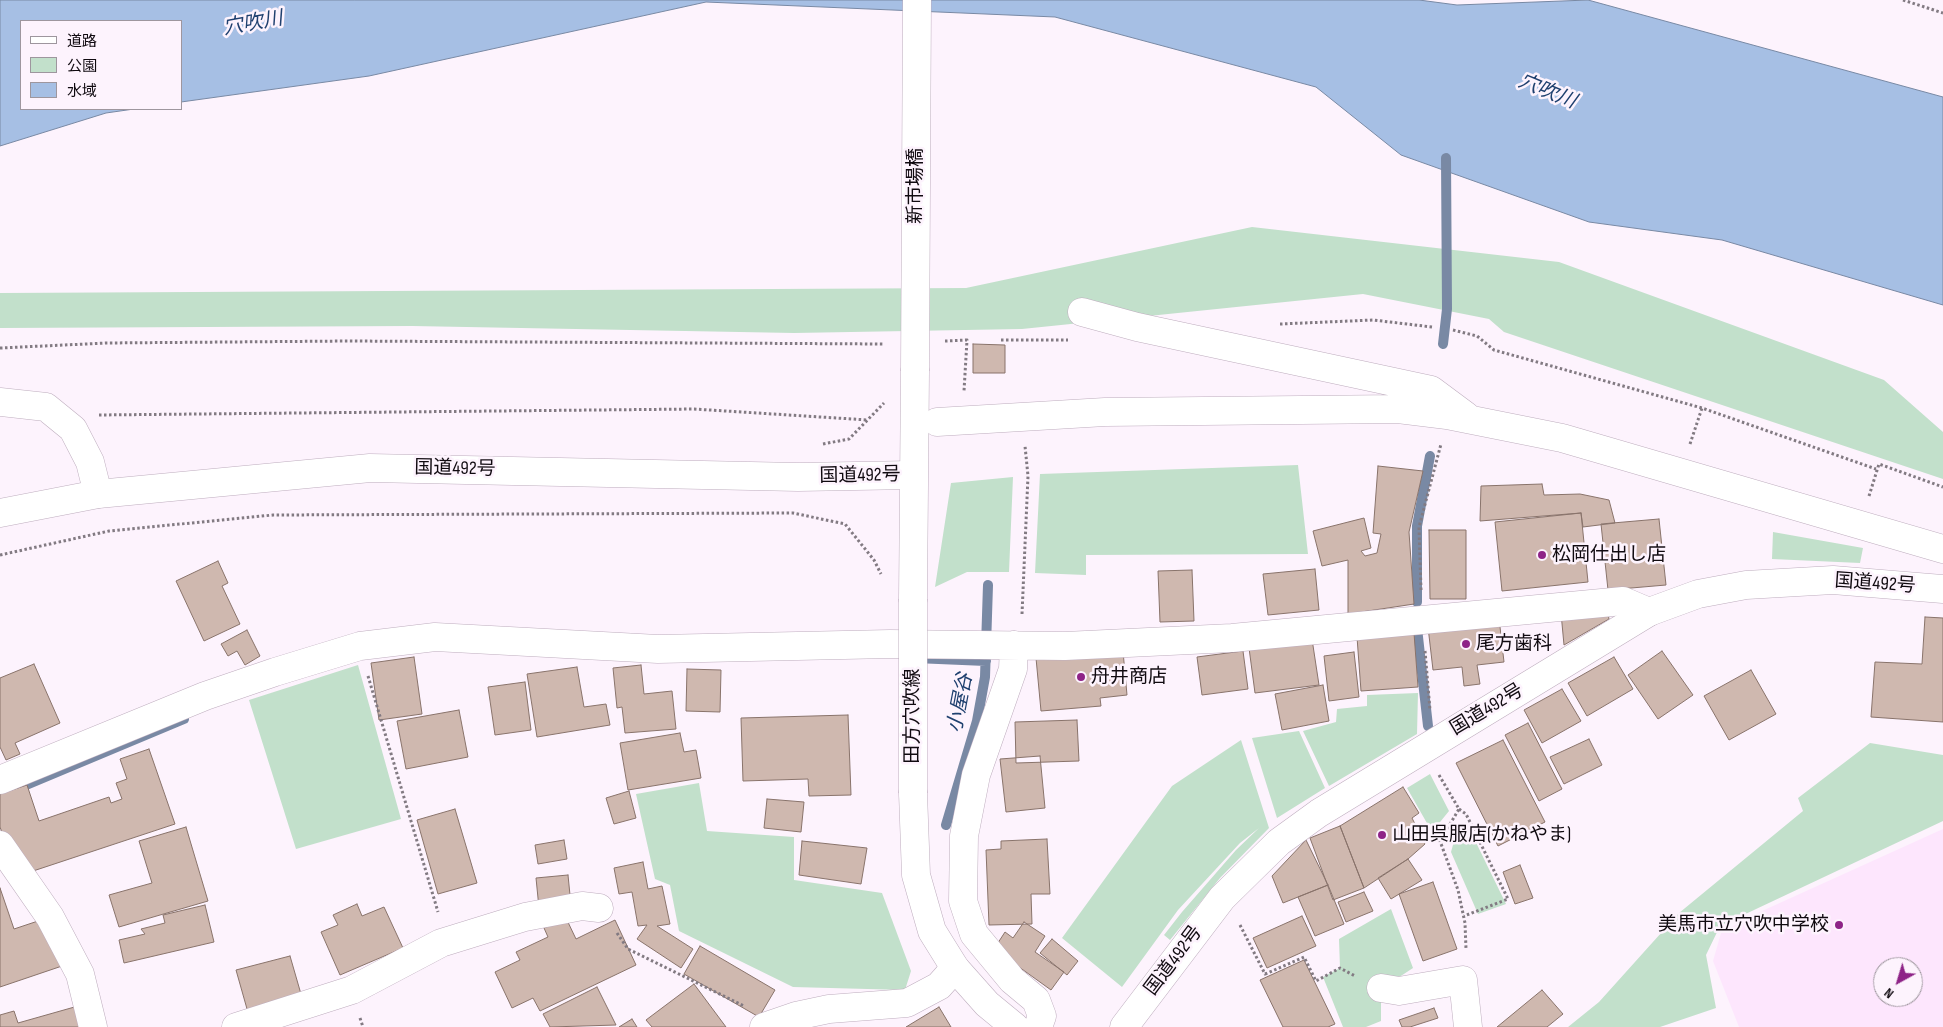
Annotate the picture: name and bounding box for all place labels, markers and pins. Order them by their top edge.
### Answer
place label: 松岡仕出し店 [1552,544,1666,566]
marker: 松岡仕出し店 [1536,549,1548,561]
place label: 尾方歯科 [1476,633,1552,655]
marker: 尾方歯科 [1460,638,1472,650]
place label: 舟井商店 [1091,666,1167,688]
marker: 舟井商店 [1075,671,1087,683]
place label: 山田呉服店(かねやま) [1392,824,1571,846]
marker: 山田呉服店(かねやま) [1376,829,1388,841]
place label: 美馬市立穴吹中学校 [1658,914,1829,936]
marker: 美馬市立穴吹中学校 [1833,919,1845,931]

